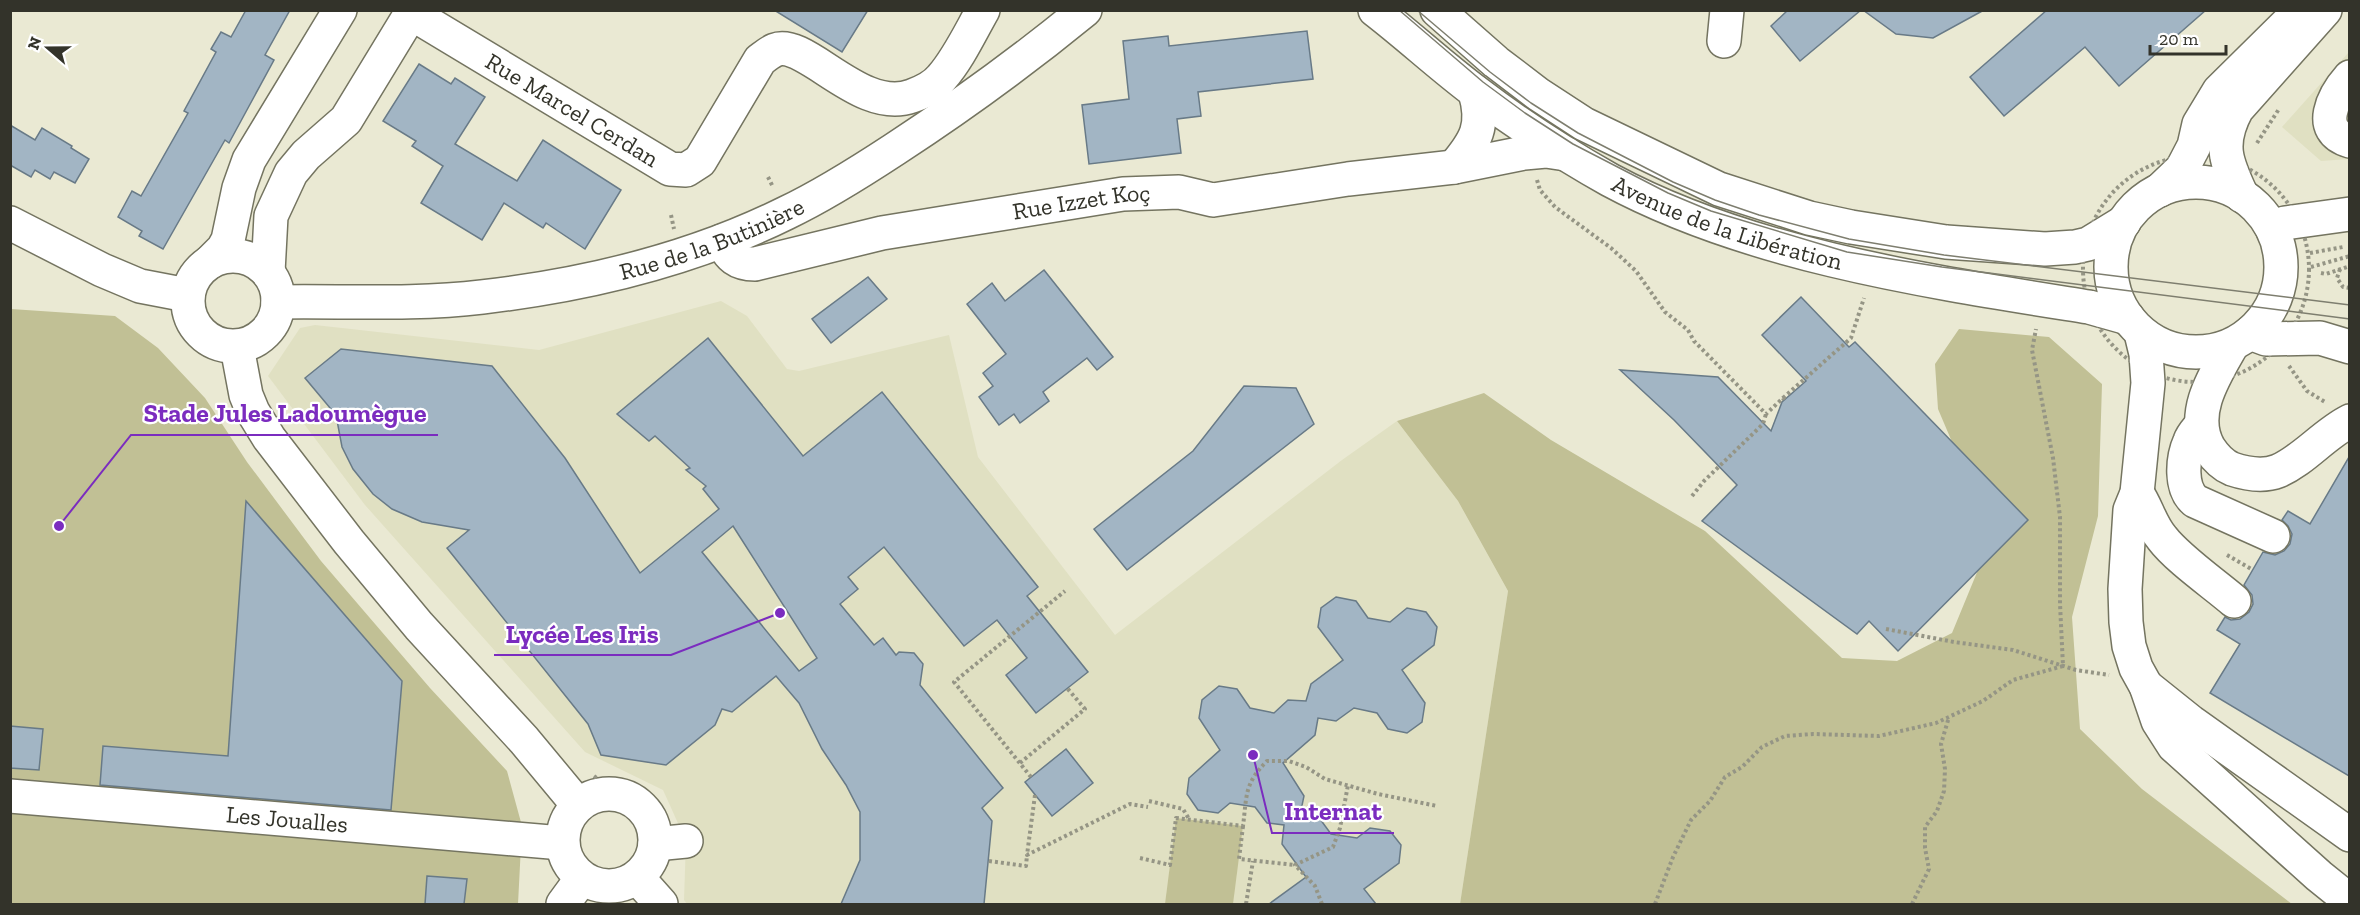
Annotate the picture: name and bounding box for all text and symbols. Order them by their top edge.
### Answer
north arrow [18,18,78,78]
scale bar [2150,18,2226,56]
text: 20 m [2159,28,2199,50]
text: N [23,34,45,52]
street label: Rue Marcel Cerdan [480,46,664,173]
street label: Avenue de la Libération [1607,169,1845,276]
street label: Rue Izzet Koç [1010,178,1151,226]
street label: Rue de la Butinière [616,191,809,286]
callout: Stade Jules Ladoumègue [131,391,438,435]
text: Stade Jules Ladoumègue [143,397,427,429]
callout: Lycée Les Iris [494,611,671,655]
text: Lycée Les Iris [505,618,659,650]
callout: Internat [1272,789,1394,833]
text: Internat [1284,795,1383,827]
street label: Les Joualles [225,799,349,839]

